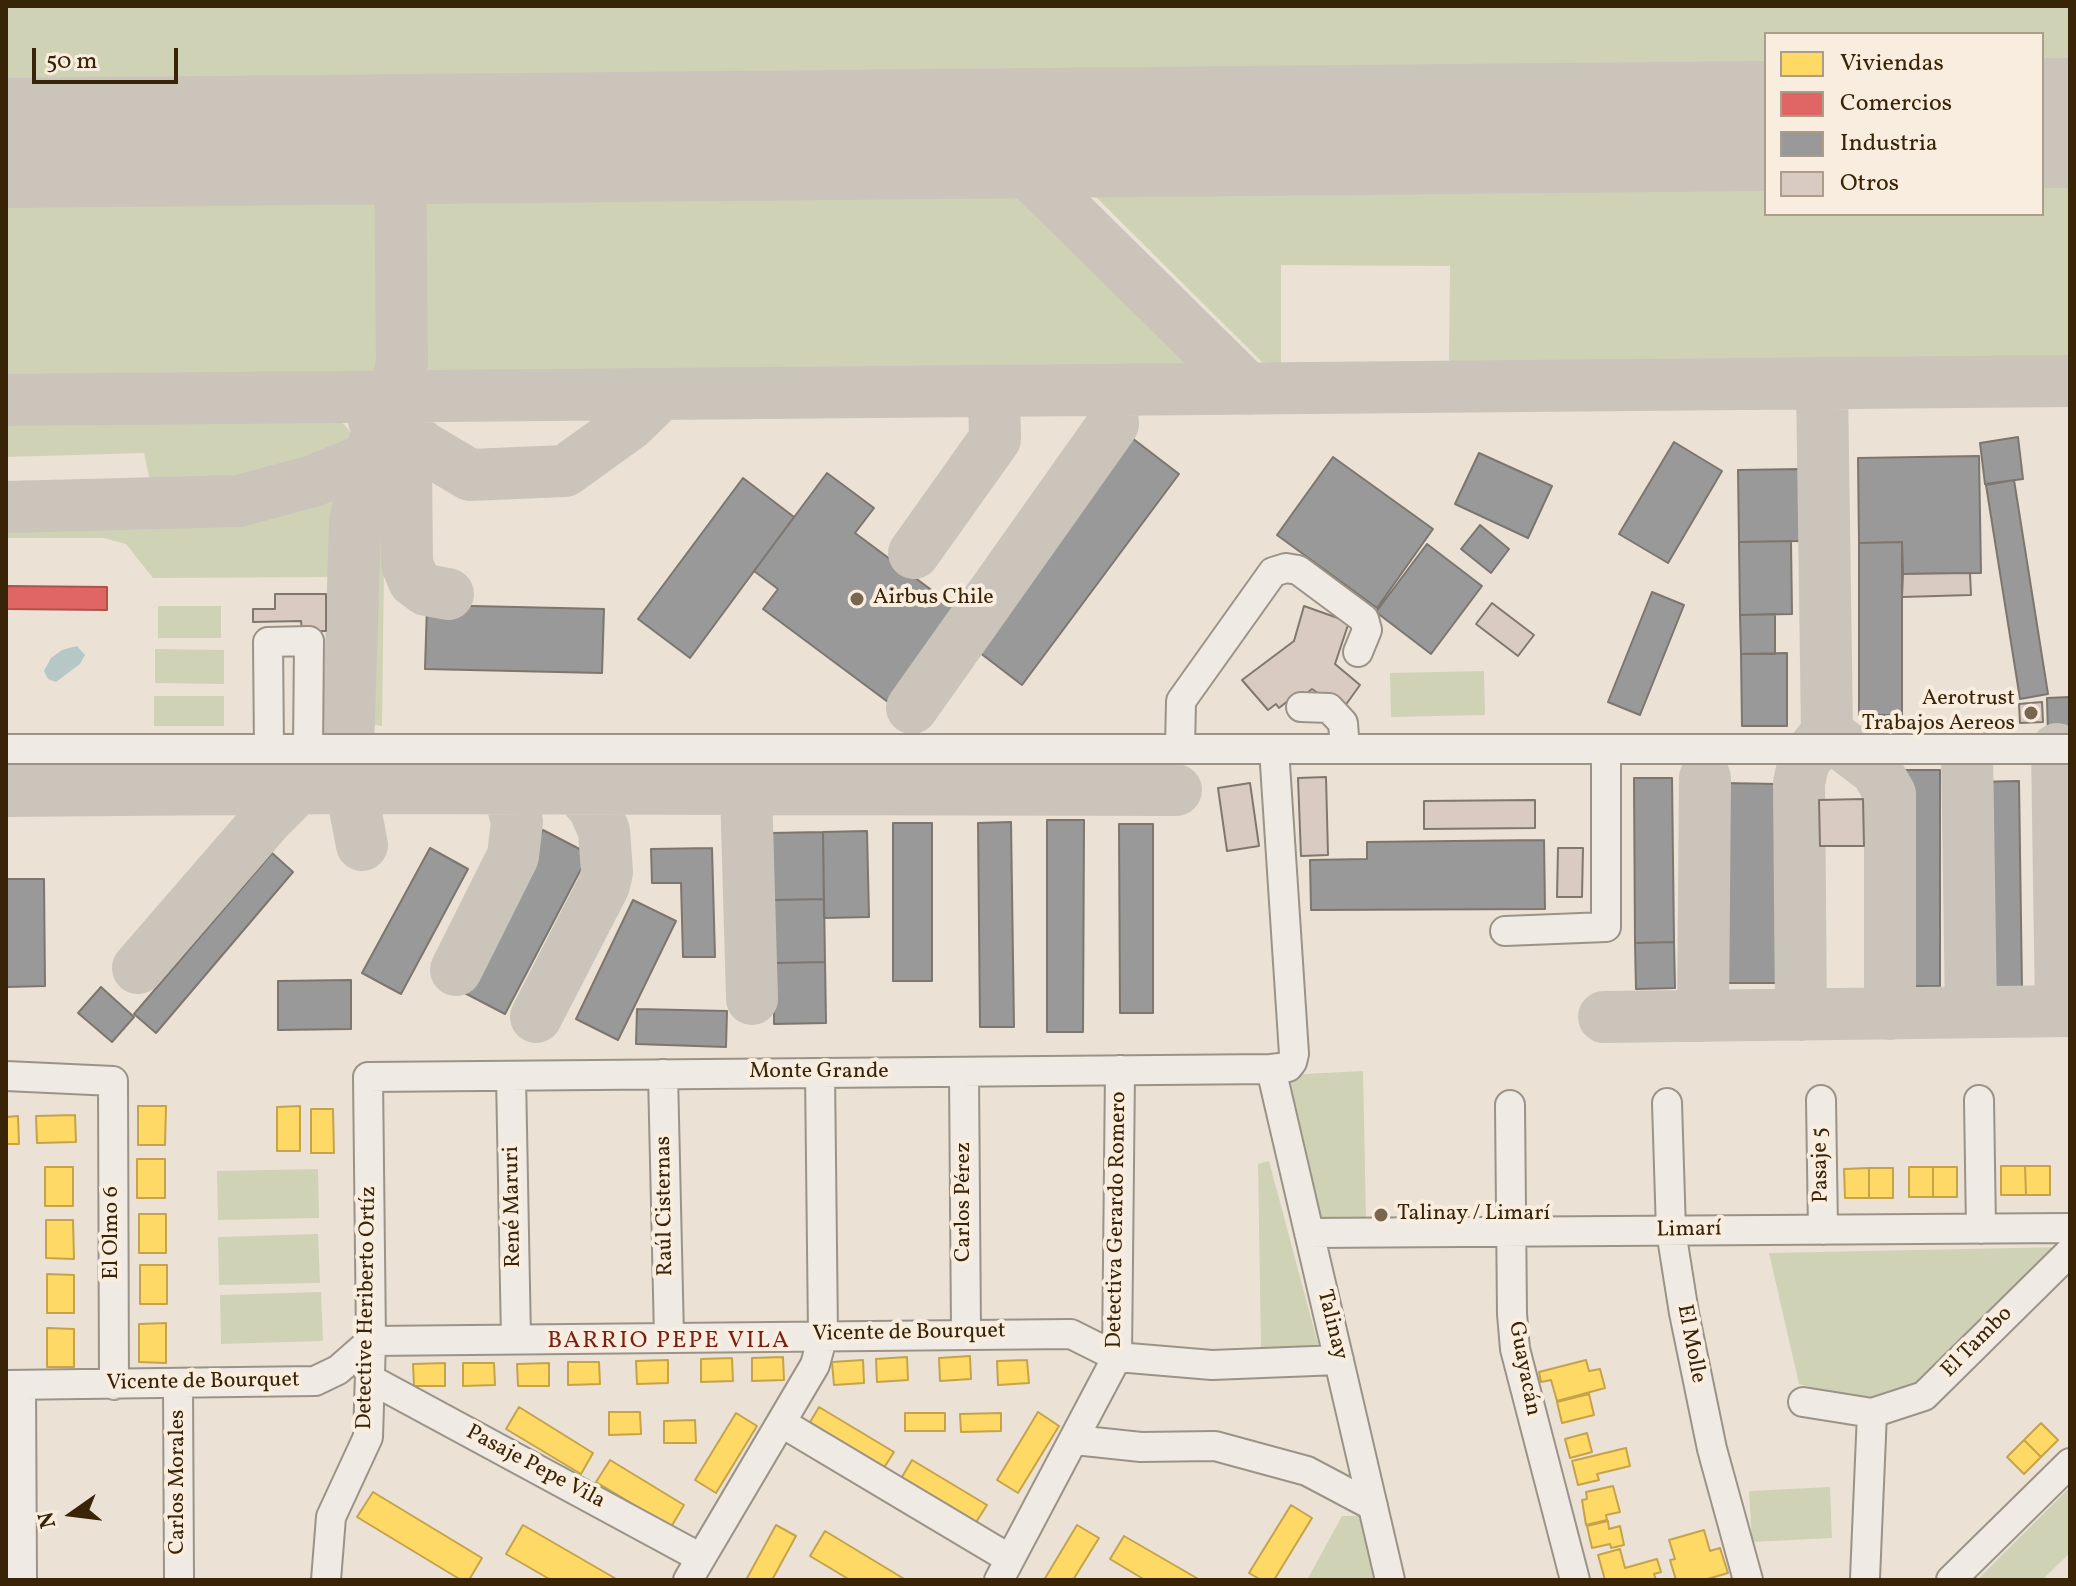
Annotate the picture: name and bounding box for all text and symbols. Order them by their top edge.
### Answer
scale bar [36,32,182,82]
legend [1764,32,2044,216]
text: 50 m [46,45,98,79]
text: Viviendas [1840,47,1944,81]
text: Comercios [1840,87,1952,121]
text: Industria [1840,127,1938,161]
text: Otros [1840,167,1899,201]
place label: Airbus Chile [873,586,994,612]
marker: Airbus Chile [848,590,866,608]
place label: Aerotrust Trabajos Aereos [1862,687,2015,738]
marker: Aerotrust Trabajos Aereos [2022,704,2040,722]
street label: Monte Grande [749,1060,889,1086]
street label: Detectiva Gerardo Romero [1103,1091,1133,1349]
street label: Pasaje 5 [1808,1127,1836,1203]
street label: Raúl Cisternas [652,1136,680,1276]
street label: Carlos Pérez [952,1142,978,1262]
street label: René Maruri [500,1146,528,1268]
street label: El Olmo 6 [100,1186,126,1280]
street label: Detective Heriberto Ortíz [353,1186,383,1430]
place label: Talinay / Limarí [1397,1202,1550,1228]
marker: Talinay / Limarí [1372,1206,1390,1224]
street label: Limarí [1656,1217,1722,1245]
street label: Talinay [1310,1287,1352,1363]
street label: El Tambo [1937,1302,2019,1384]
street label: El Molle [1669,1303,1711,1385]
street label: Vicente de Bourquet [812,1319,1006,1349]
street label: Guayacán [1501,1320,1545,1418]
district label: BARRIO PEPE VILA [547,1329,791,1357]
street label: Vicente de Bourquet [106,1368,300,1398]
street label: Carlos Morales [166,1410,192,1554]
street label: Pasaje Pepe Vila [461,1420,609,1516]
north arrow [32,1474,112,1554]
text: N [31,1508,65,1531]

